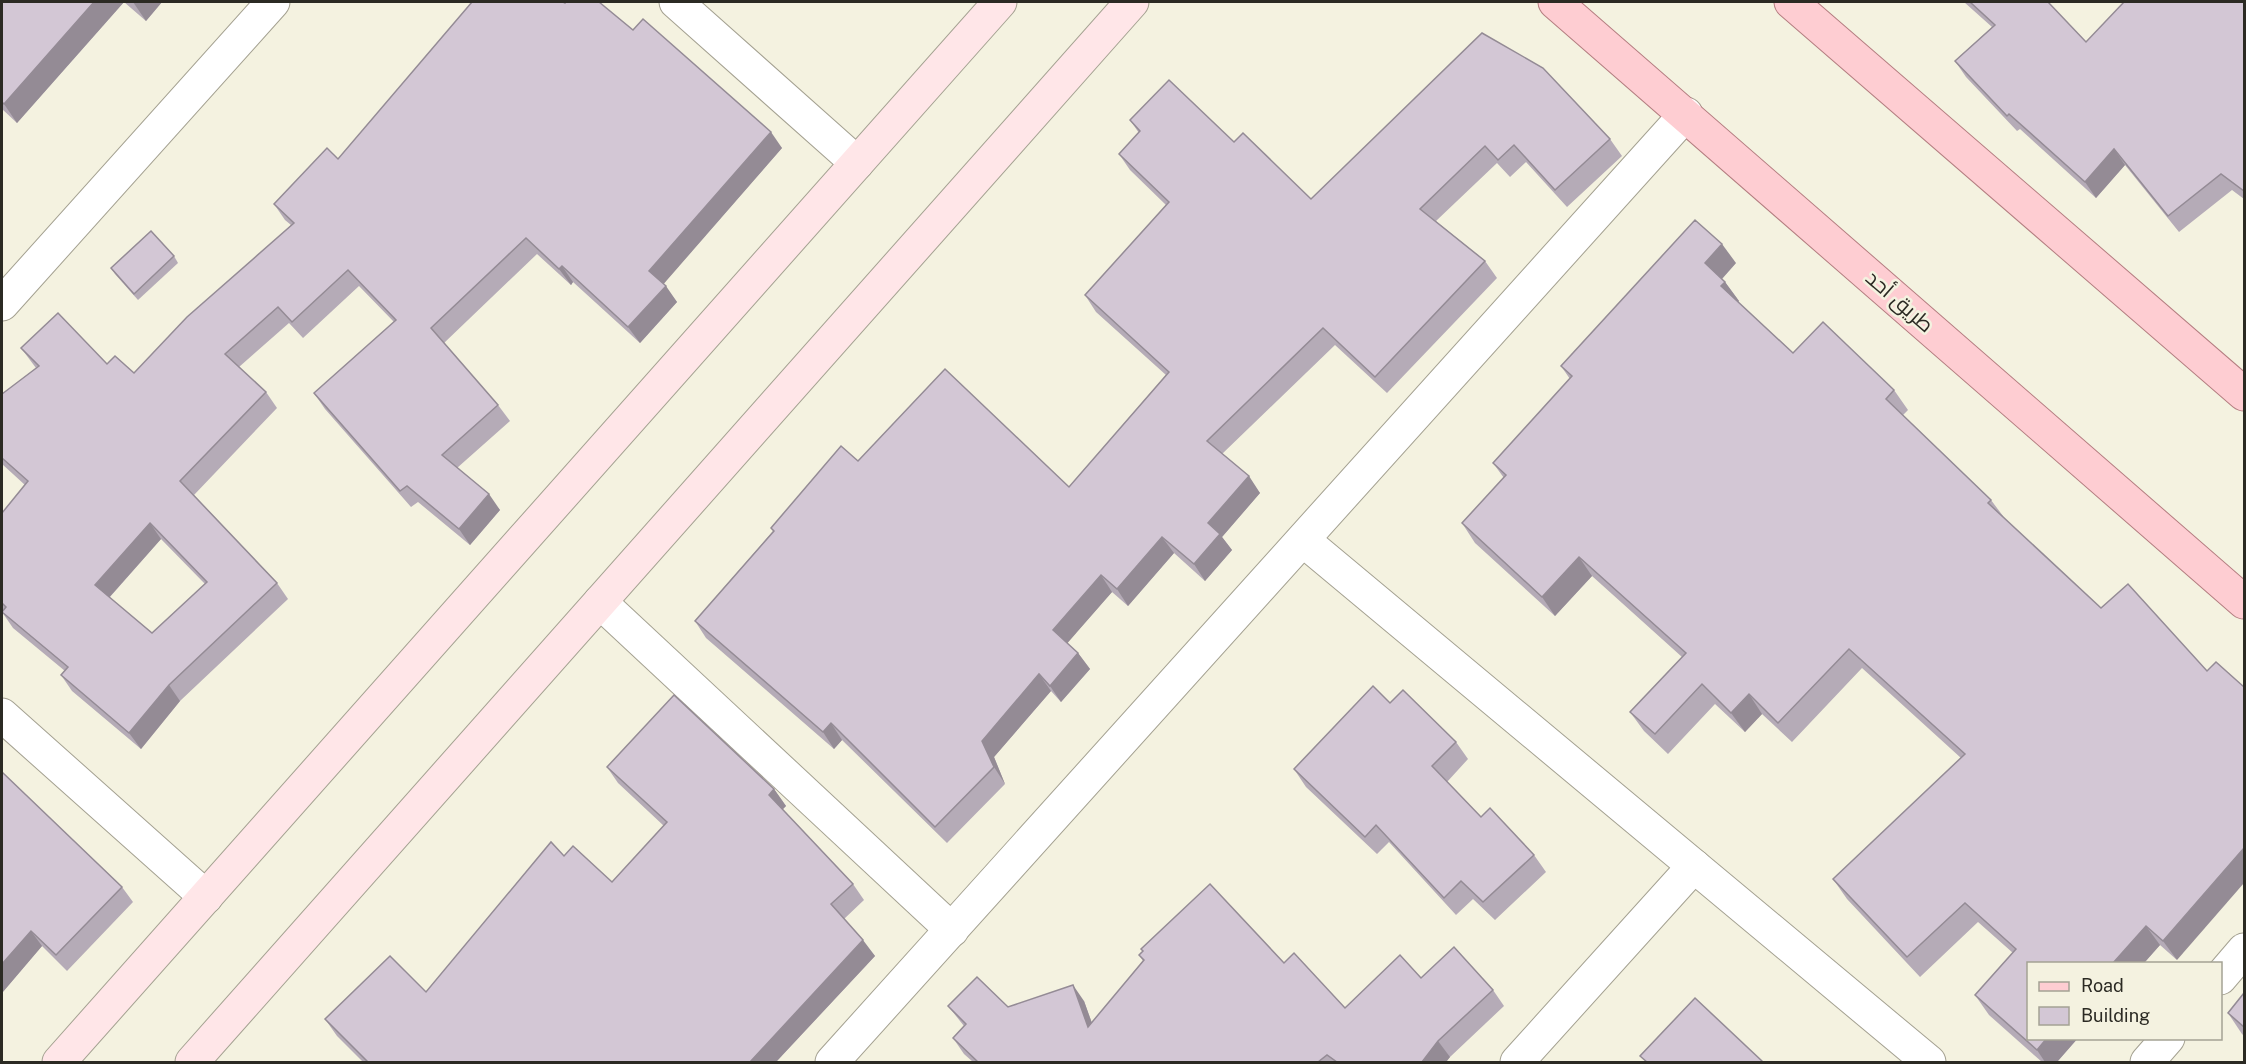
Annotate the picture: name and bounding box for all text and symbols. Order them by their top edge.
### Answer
street label: طريق أحد [1860,265,1939,338]
legend [2027,962,2222,1040]
text: Road [2081,975,2124,996]
text: Building [2081,1005,2150,1026]

